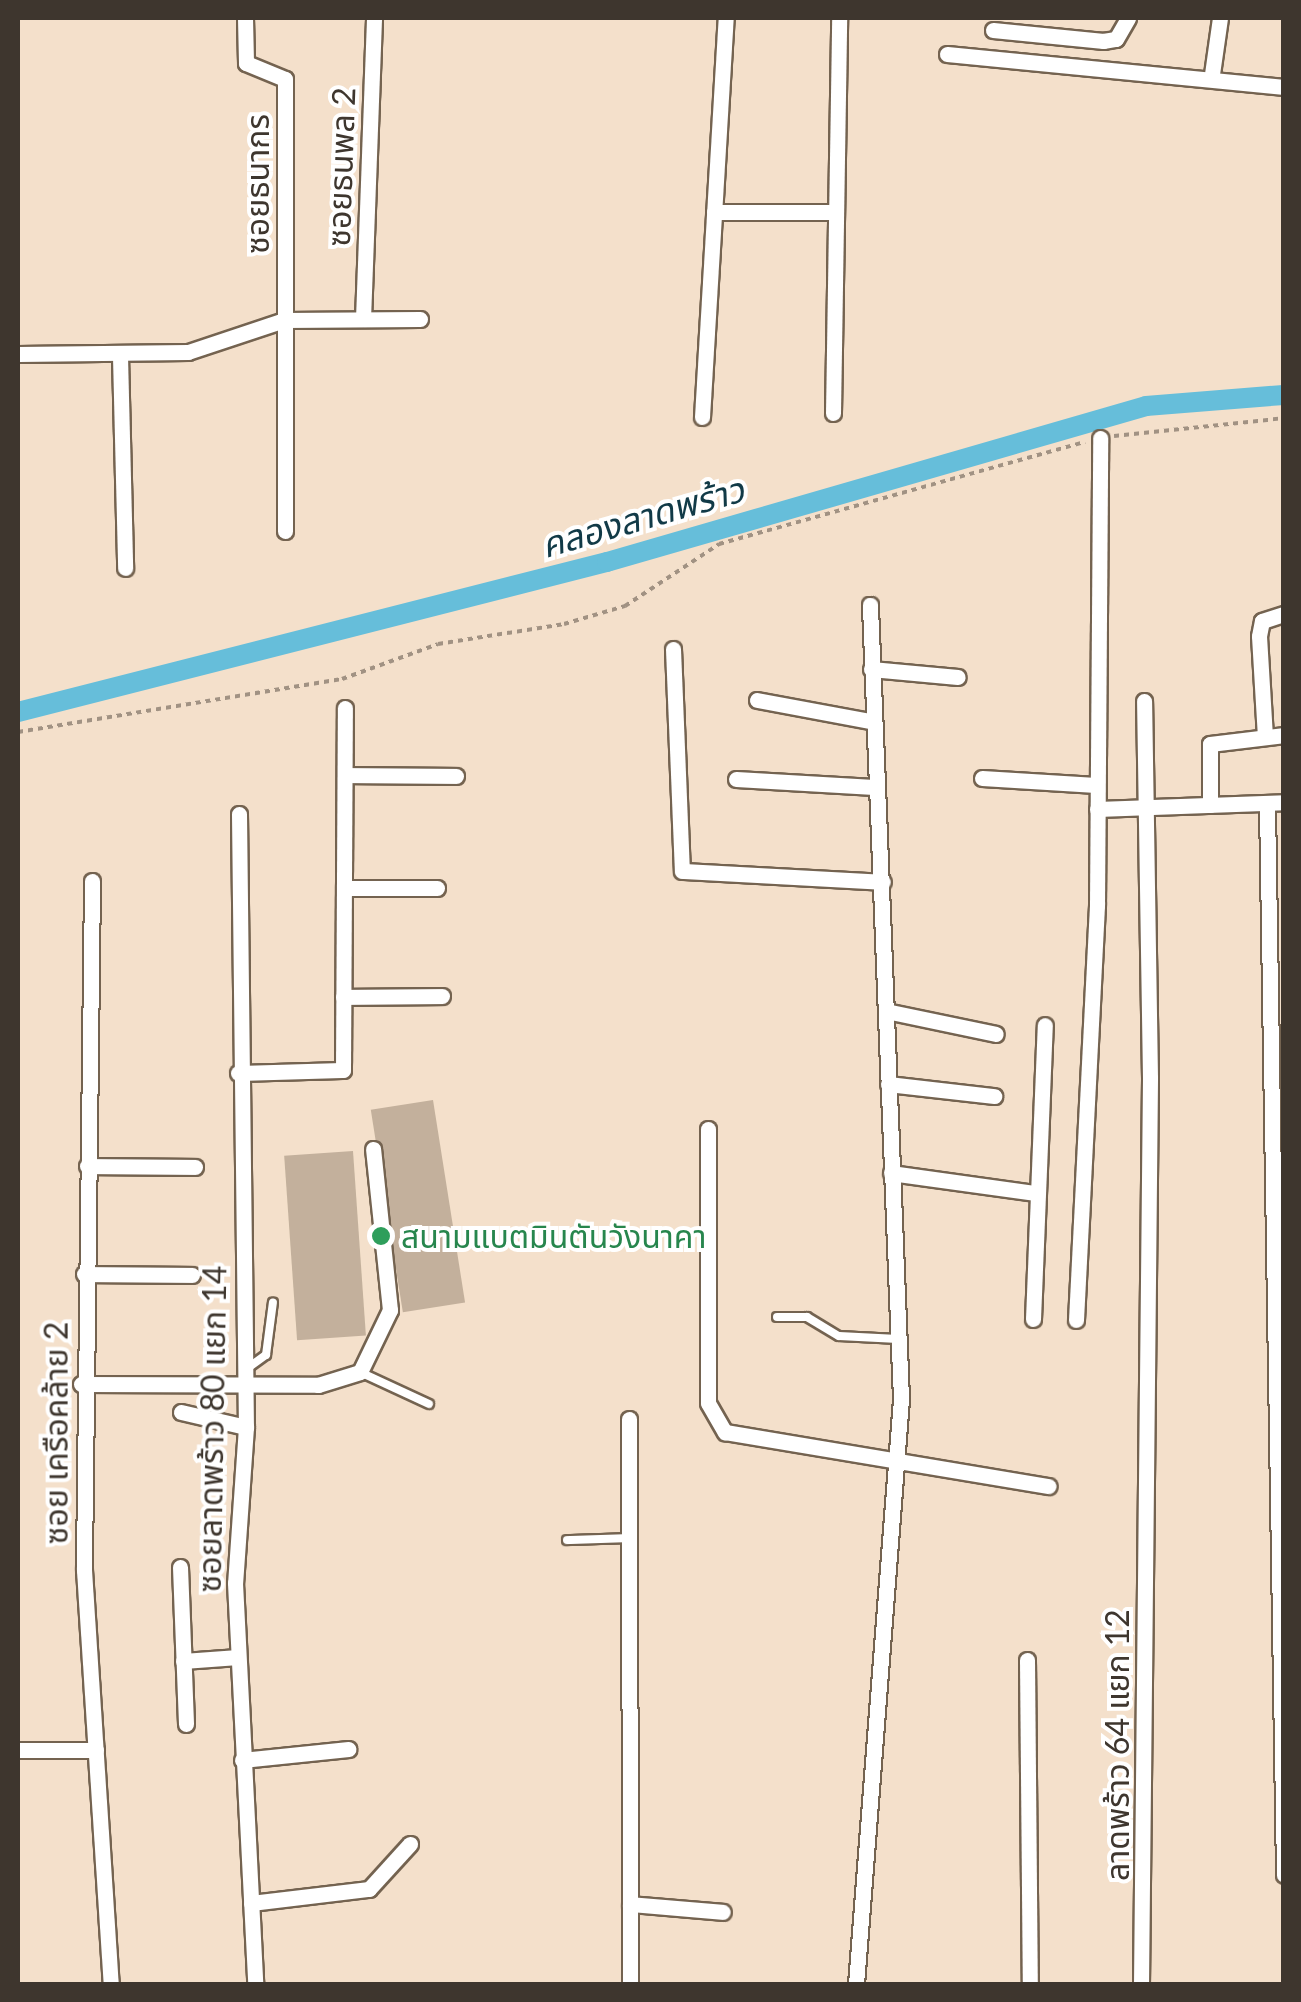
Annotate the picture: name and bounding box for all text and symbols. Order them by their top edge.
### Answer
street label: ซอยธนพล 2 [319,87,363,247]
street label: ซอยธนากร [238,114,276,254]
water label: คลองลาดพร้าว [536,467,748,565]
place label: สนามแบตมินตันวังนาคา [401,1217,706,1255]
marker: สนามแบตมินตันวังนาคา [370,1225,392,1247]
street label: ซอยลาดพร้าว 80 แยก 14 [190,1265,234,1593]
street label: ซอย เครือคล้าย 2 [37,1322,75,1544]
street label: ลาดพร้าว 64 แยก 12 [1098,1609,1136,1881]

